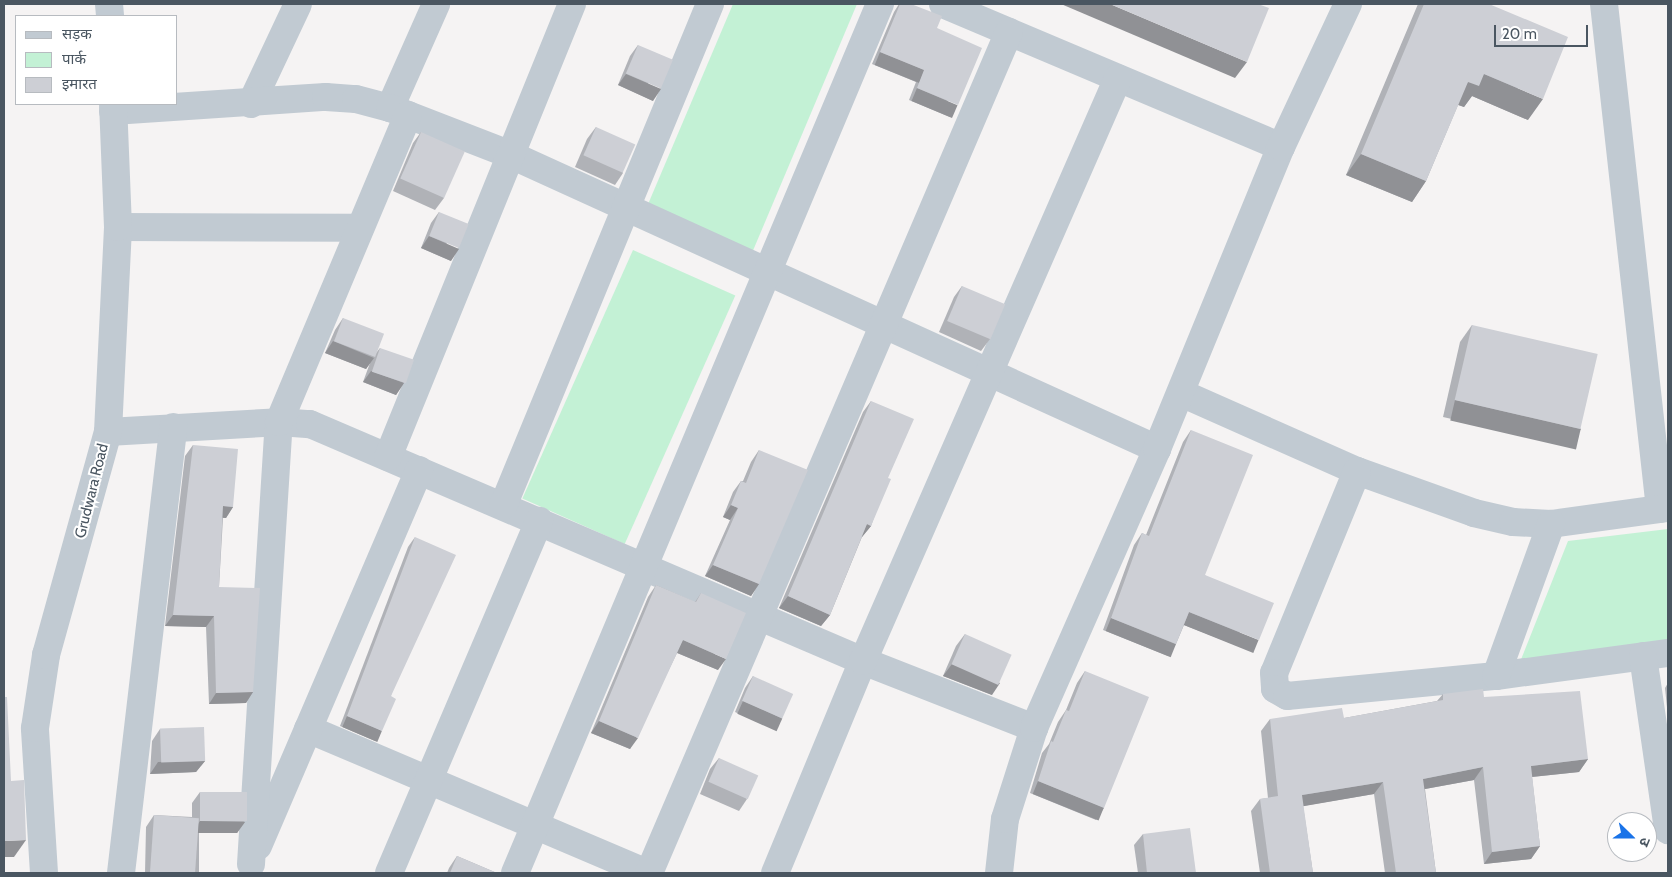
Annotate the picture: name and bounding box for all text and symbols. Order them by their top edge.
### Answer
legend [15,15,178,105]
scale bar [1497,15,1591,47]
text: सड़क [62,25,92,43]
text: 20 m [1502,25,1537,43]
text: पार्क [62,50,86,68]
text: इमारत [62,75,97,93]
street label: Grudwara Road [72,442,112,540]
north arrow [1607,812,1657,862]
text: उ [1635,835,1655,849]

